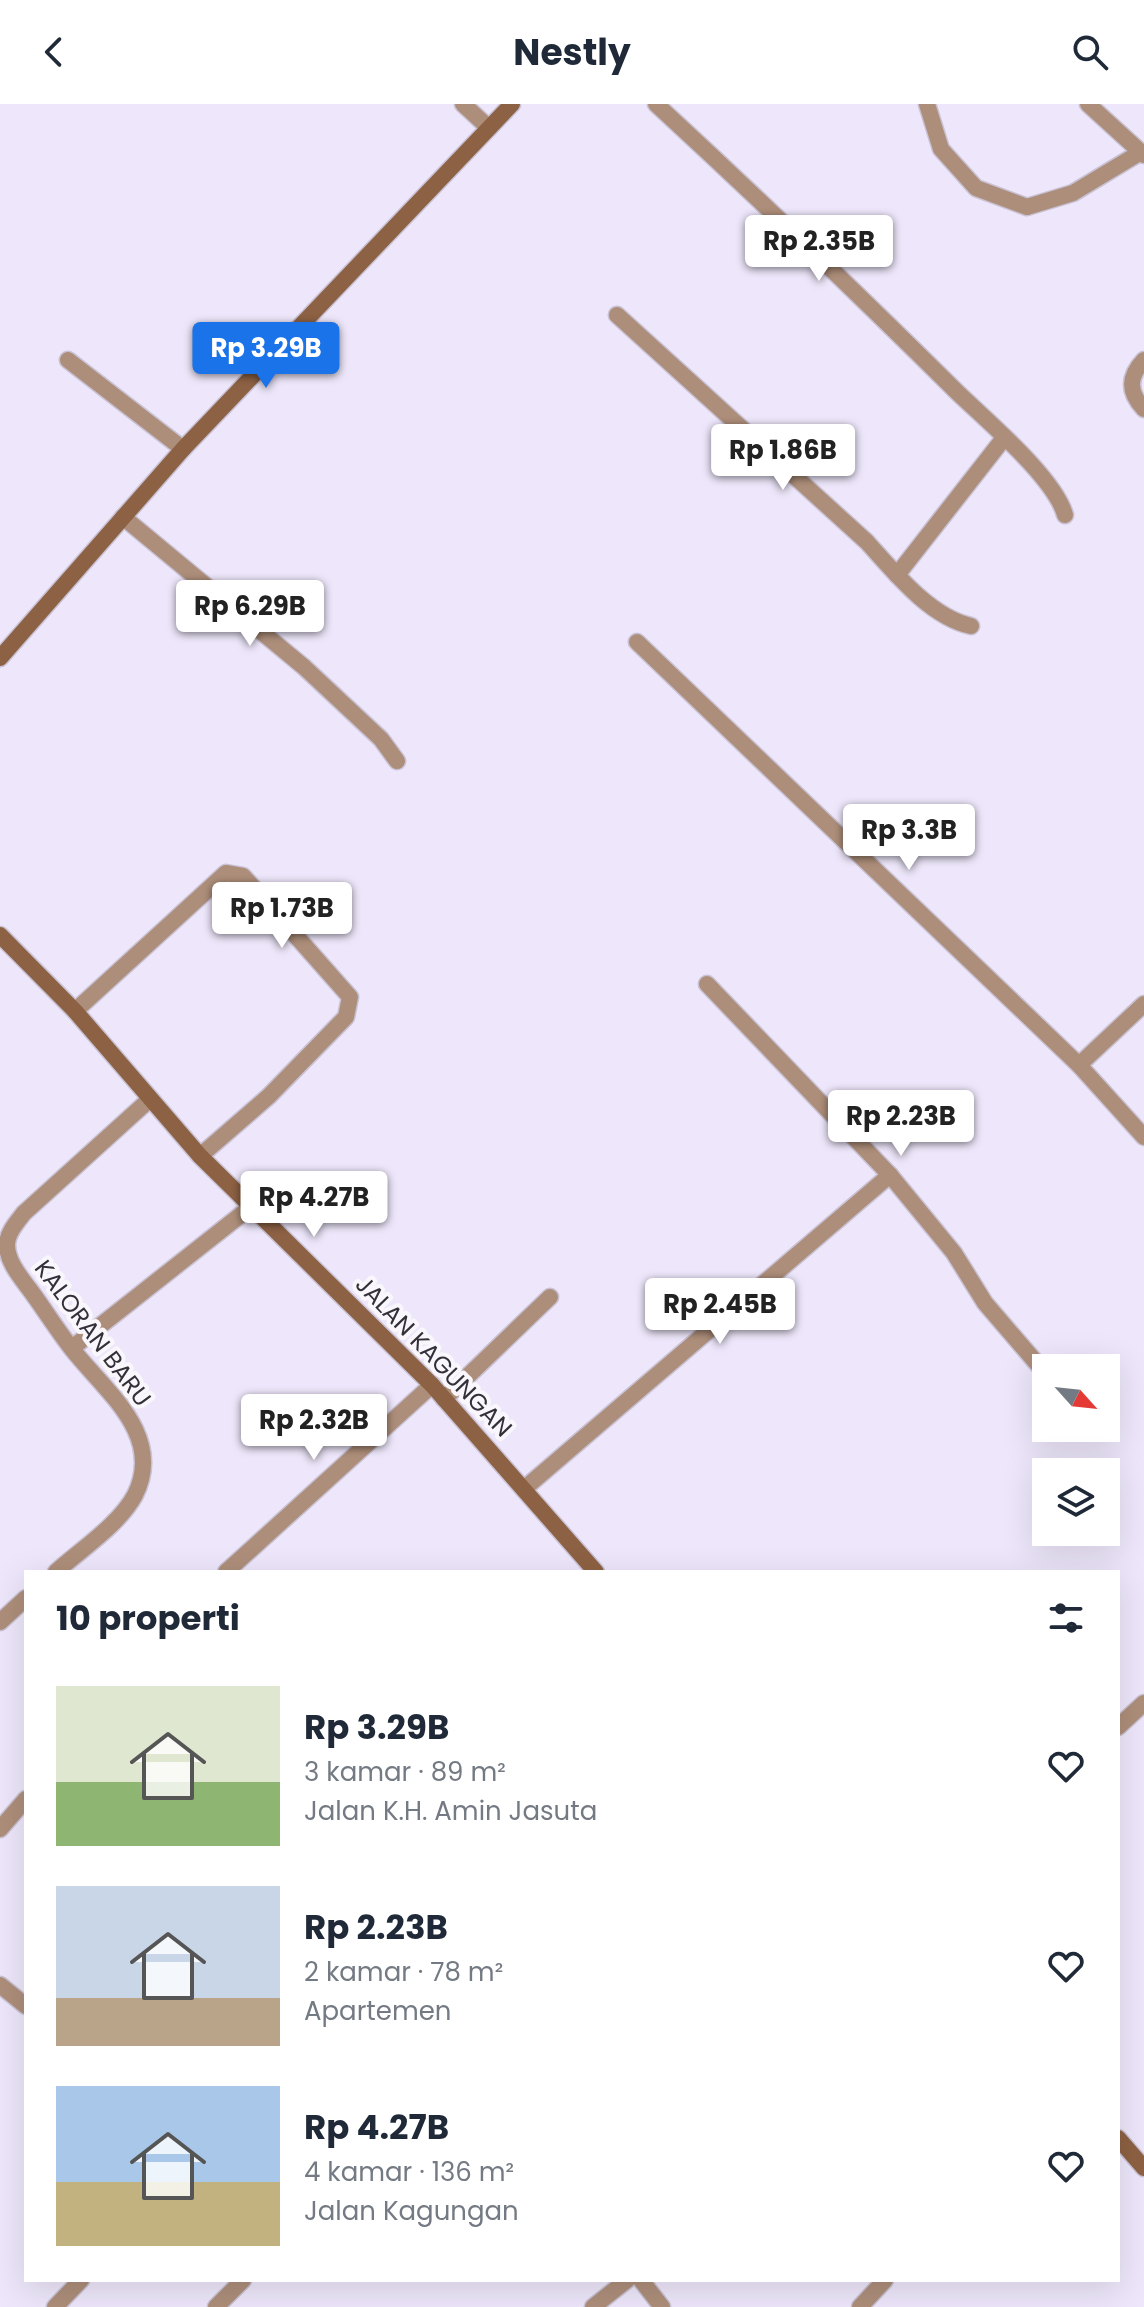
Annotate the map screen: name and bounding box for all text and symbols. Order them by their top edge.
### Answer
text: Nestly [513,27,631,78]
icon: back [32,30,76,74]
icon: search [1068,30,1112,74]
pin: Rp 2.35B [736,215,902,283]
text: Rp 2.35B [763,223,875,259]
pin: Rp 3.29B [183,322,349,390]
text: Rp 3.29B [210,330,322,366]
pin: Rp 1.86B [700,424,866,492]
text: Rp 1.86B [729,432,837,468]
pin: Rp 6.29B [167,580,333,648]
text: Rp 6.29B [194,588,306,624]
pin: Rp 3.3B [835,804,983,872]
text: Rp 3.3B [861,812,957,848]
pin: Rp 1.73B [199,882,365,950]
text: Rp 1.73B [230,890,334,926]
pin: Rp 2.23B [818,1090,984,1158]
text: Rp 2.23B [846,1098,956,1134]
pin: Rp 4.27B [231,1171,397,1239]
text: Rp 4.27B [259,1179,369,1215]
street label: KALORAN BARU [27,1253,159,1413]
street label: JALAN KAGUNGAN [348,1268,520,1444]
pin: Rp 2.45B [637,1278,803,1346]
text: Rp 2.45B [663,1286,777,1322]
north arrow [1032,1354,1120,1442]
map controls [1032,1354,1120,1546]
pin: Rp 2.32B [231,1394,397,1462]
text: Rp 2.32B [259,1402,369,1438]
button: layers [1032,1458,1120,1546]
text: 10 properti [56,1594,240,1642]
icon: filters [1044,1596,1088,1640]
text: Rp 3.29B [304,1703,449,1751]
icon: home [120,1718,216,1814]
icon: heart [1044,1744,1088,1788]
text: 3 kamar · 89 m² [304,1754,506,1790]
text: Jalan K.H. Amin Jasuta [304,1793,597,1829]
text: Rp 2.23B [304,1903,448,1951]
icon: home [120,1918,216,2014]
icon: heart [1044,1944,1088,1988]
text: 2 kamar · 78 m² [304,1954,503,1990]
text: Apartemen [304,1993,452,2029]
text: Rp 4.27B [304,2103,449,2151]
icon: home [120,2118,216,2214]
icon: heart [1044,2144,1088,2188]
text: 4 kamar · 136 m² [304,2154,514,2190]
text: Jalan Kagungan [304,2193,519,2229]

